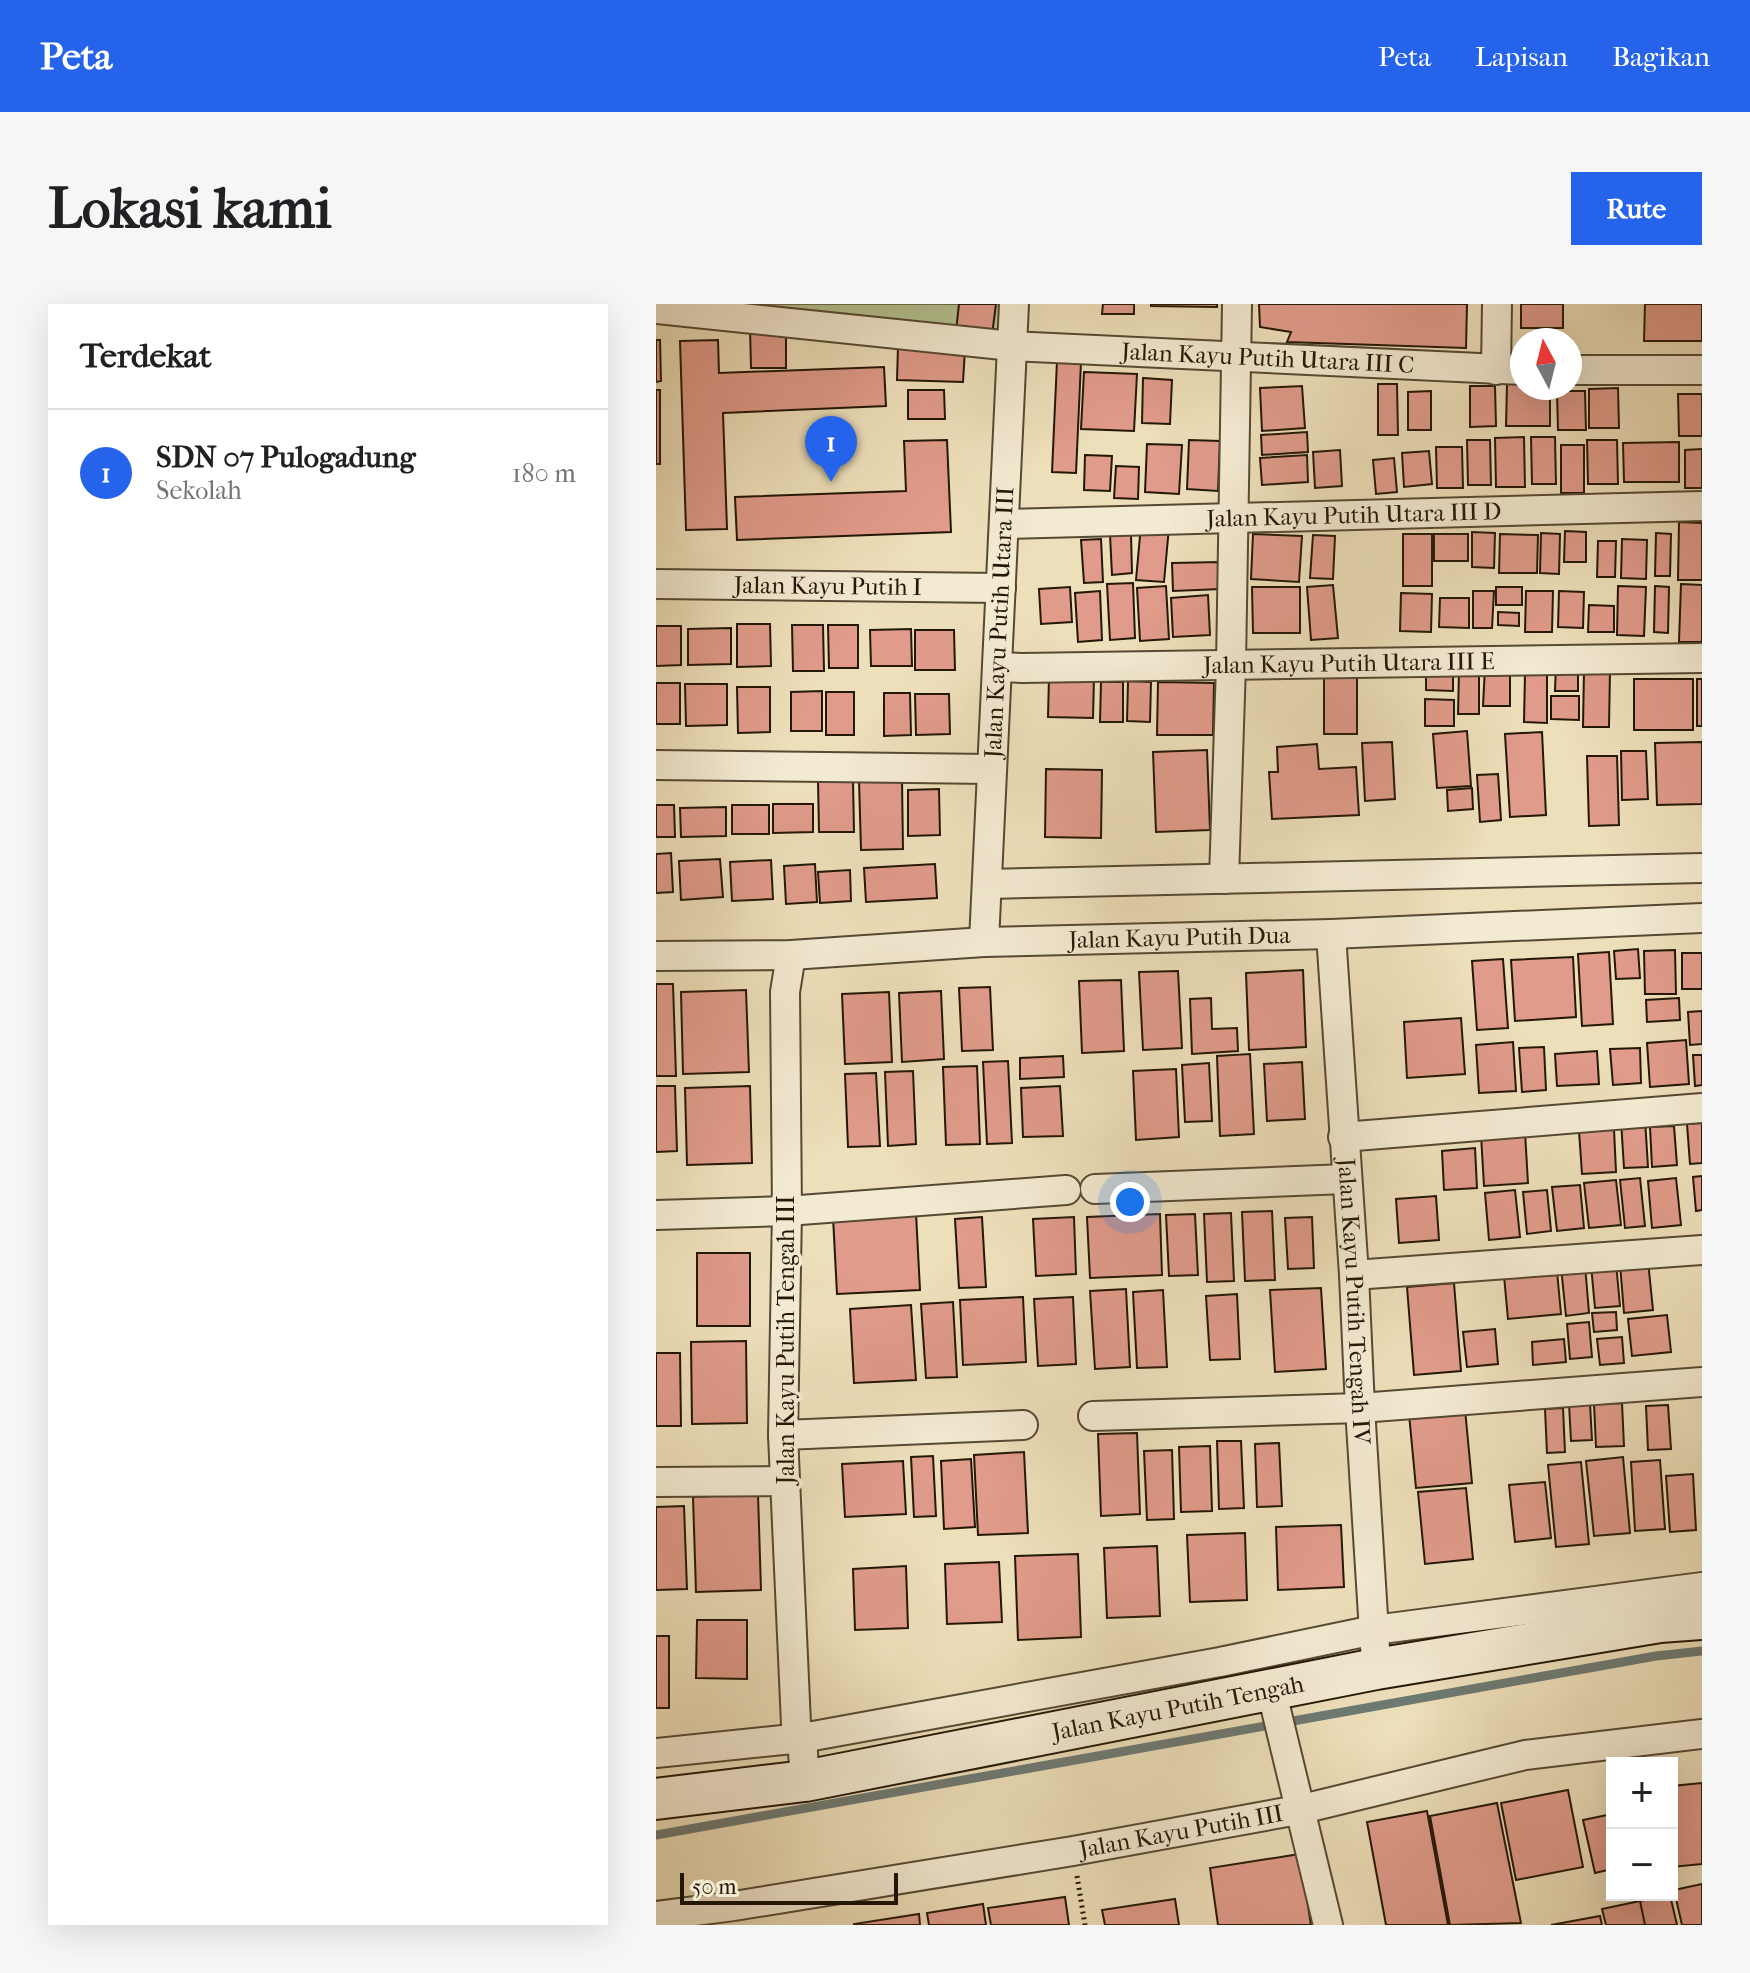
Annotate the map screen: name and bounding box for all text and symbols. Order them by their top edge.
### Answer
text: Peta [40,34,112,79]
text: Peta [1378,40,1431,73]
text: Lapisan [1475,40,1568,73]
text: Bagikan [1612,40,1710,73]
button: Rute [1571,172,1702,245]
text: Lokasi kami [48,176,332,241]
north arrow [1510,328,1582,400]
text: Terdekat [80,336,211,376]
street label: Jalan Kayu Putih Utara III C [1119,337,1415,379]
pin: 1 [805,416,857,482]
text: SDN 07 Pulogadung [156,440,416,475]
text: 1 [101,458,111,489]
text: 180 m [512,458,576,489]
text: Sekolah [156,475,242,506]
street label: Jalan Kayu Putih Utara III [979,486,1019,761]
street label: Jalan Kayu Putih Utara III D [1204,497,1502,533]
street label: Jalan Kayu Putih I [732,571,922,601]
street label: Jalan Kayu Putih Utara III E [1201,647,1495,679]
street label: Jalan Kayu Putih Dua [1066,921,1292,954]
street label: Jalan Kayu Putih Tengah IV [1332,1155,1376,1446]
your location [1110,1182,1150,1222]
street label: Jalan Kayu Putih Tengah III [772,1195,800,1487]
street label: Jalan Kayu Putih Tengah [1047,1669,1307,1747]
map controls [1606,1757,1678,1901]
button: + [1606,1757,1678,1829]
street label: Jalan Kayu Putih III [1075,1799,1285,1864]
button: − [1606,1829,1678,1901]
scale bar [680,1869,898,1905]
text: 50 m [692,1874,737,1900]

